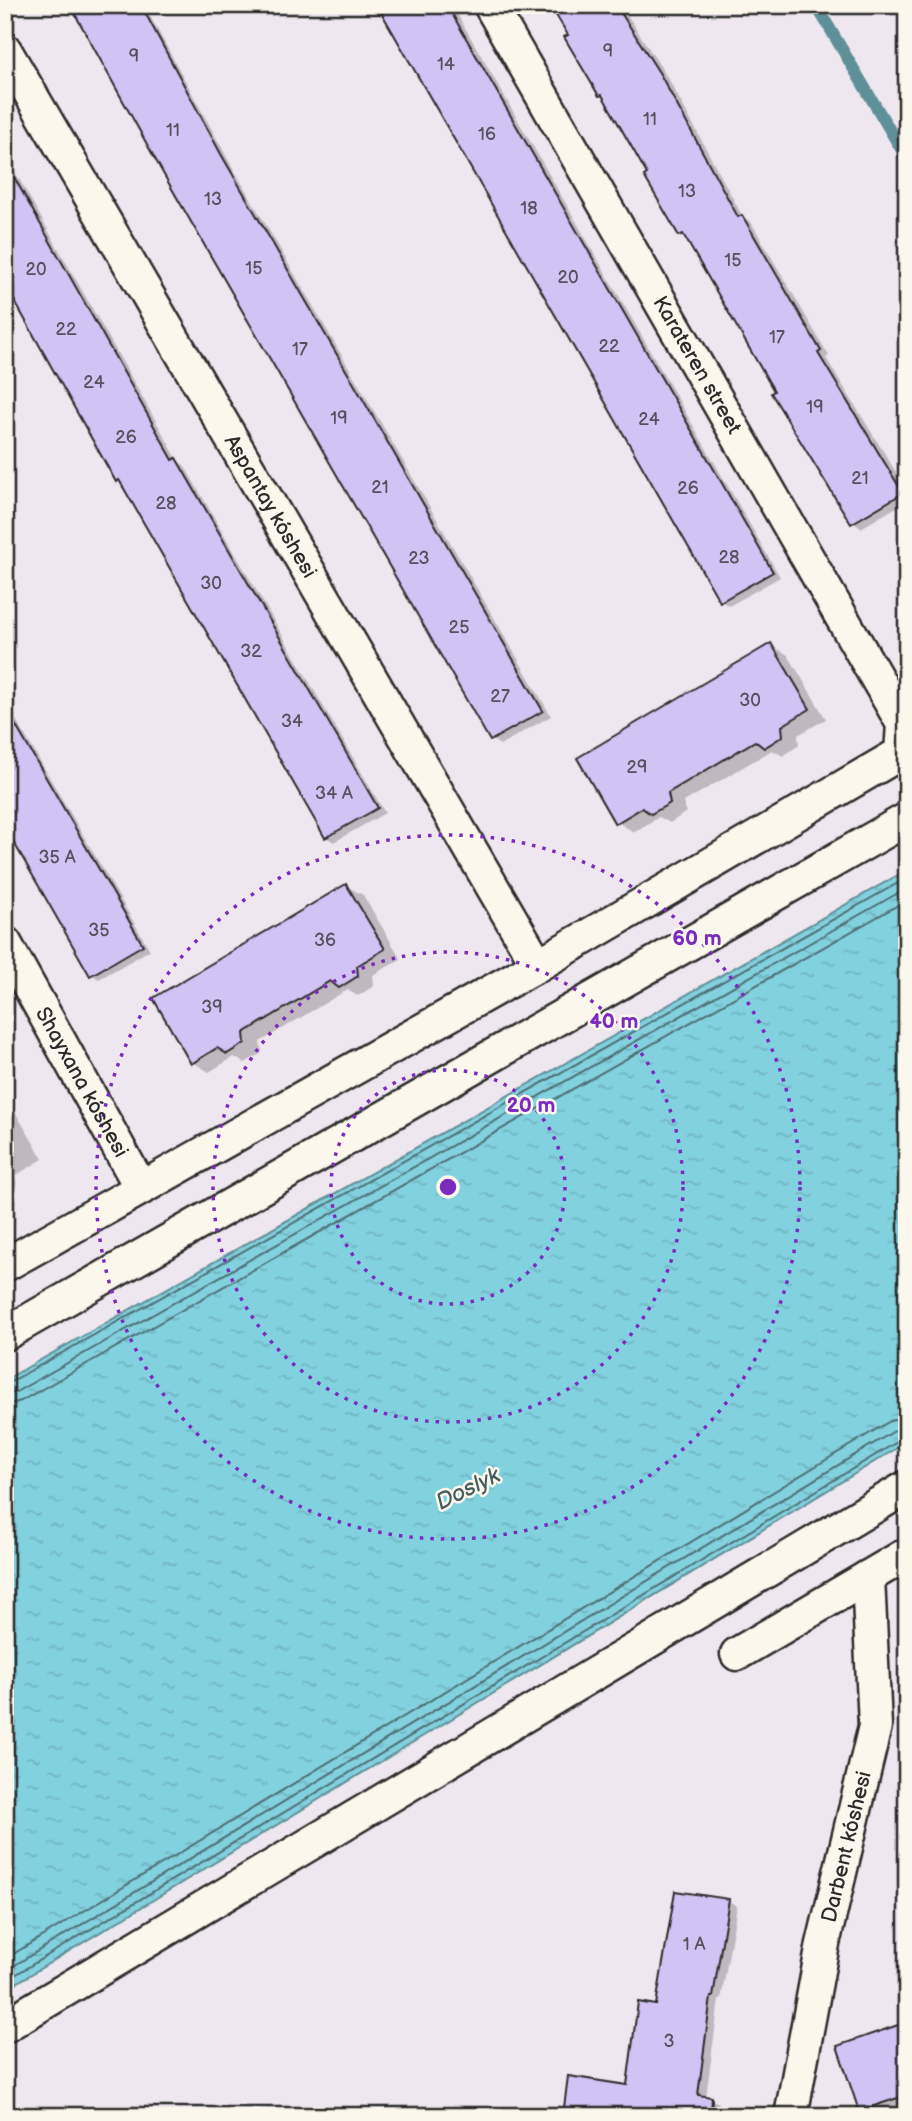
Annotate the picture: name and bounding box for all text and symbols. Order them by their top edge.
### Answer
house number: 9 [603,41,613,62]
house number: 9 [129,46,139,67]
house number: 14 [437,54,455,75]
house number: 11 [643,109,657,130]
house number: 11 [166,120,180,141]
house number: 16 [478,124,496,145]
house number: 13 [678,181,696,202]
house number: 13 [204,189,222,210]
house number: 18 [520,198,538,219]
house number: 15 [724,250,742,271]
house number: 15 [245,258,263,279]
house number: 20 [25,259,47,280]
house number: 20 [557,267,579,288]
street label: Karateren street [647,292,747,439]
house number: 22 [55,319,77,340]
house number: 17 [769,327,785,348]
house number: 22 [598,336,620,357]
house number: 17 [292,339,308,360]
house number: 24 [83,372,105,393]
house number: 19 [806,397,824,418]
house number: 19 [330,408,348,429]
house number: 24 [638,409,660,430]
house number: 26 [115,427,137,448]
street label: Aspantay kóshesi [219,430,322,582]
house number: 21 [851,468,869,489]
house number: 21 [371,477,389,498]
house number: 26 [677,478,699,499]
house number: 28 [155,493,177,514]
house number: 28 [718,547,740,568]
house number: 23 [408,548,430,569]
house number: 30 [200,573,222,594]
house number: 25 [449,617,469,638]
house number: 32 [240,641,262,662]
house number: 27 [490,686,510,707]
house number: 30 [739,690,761,711]
house number: 34 [281,711,303,732]
house number: 29 [626,757,648,778]
house number: 34 А [315,783,353,804]
house number: 35 А [38,847,76,868]
house number: 35 [88,920,110,941]
text: 60 m [672,926,722,951]
house number: 36 [314,930,336,951]
house number: 39 [201,997,223,1018]
street label: Shayxana kóshesi [31,1003,134,1161]
text: 40 m [589,1009,639,1034]
text: 20 m [507,1093,555,1118]
centre of rings [436,1175,460,1199]
water label: Doslyk [431,1461,505,1517]
street label: Darbent kóshesi [816,1769,876,1925]
house number: 1 А [683,1934,705,1955]
house number: 3 [663,2031,675,2052]

